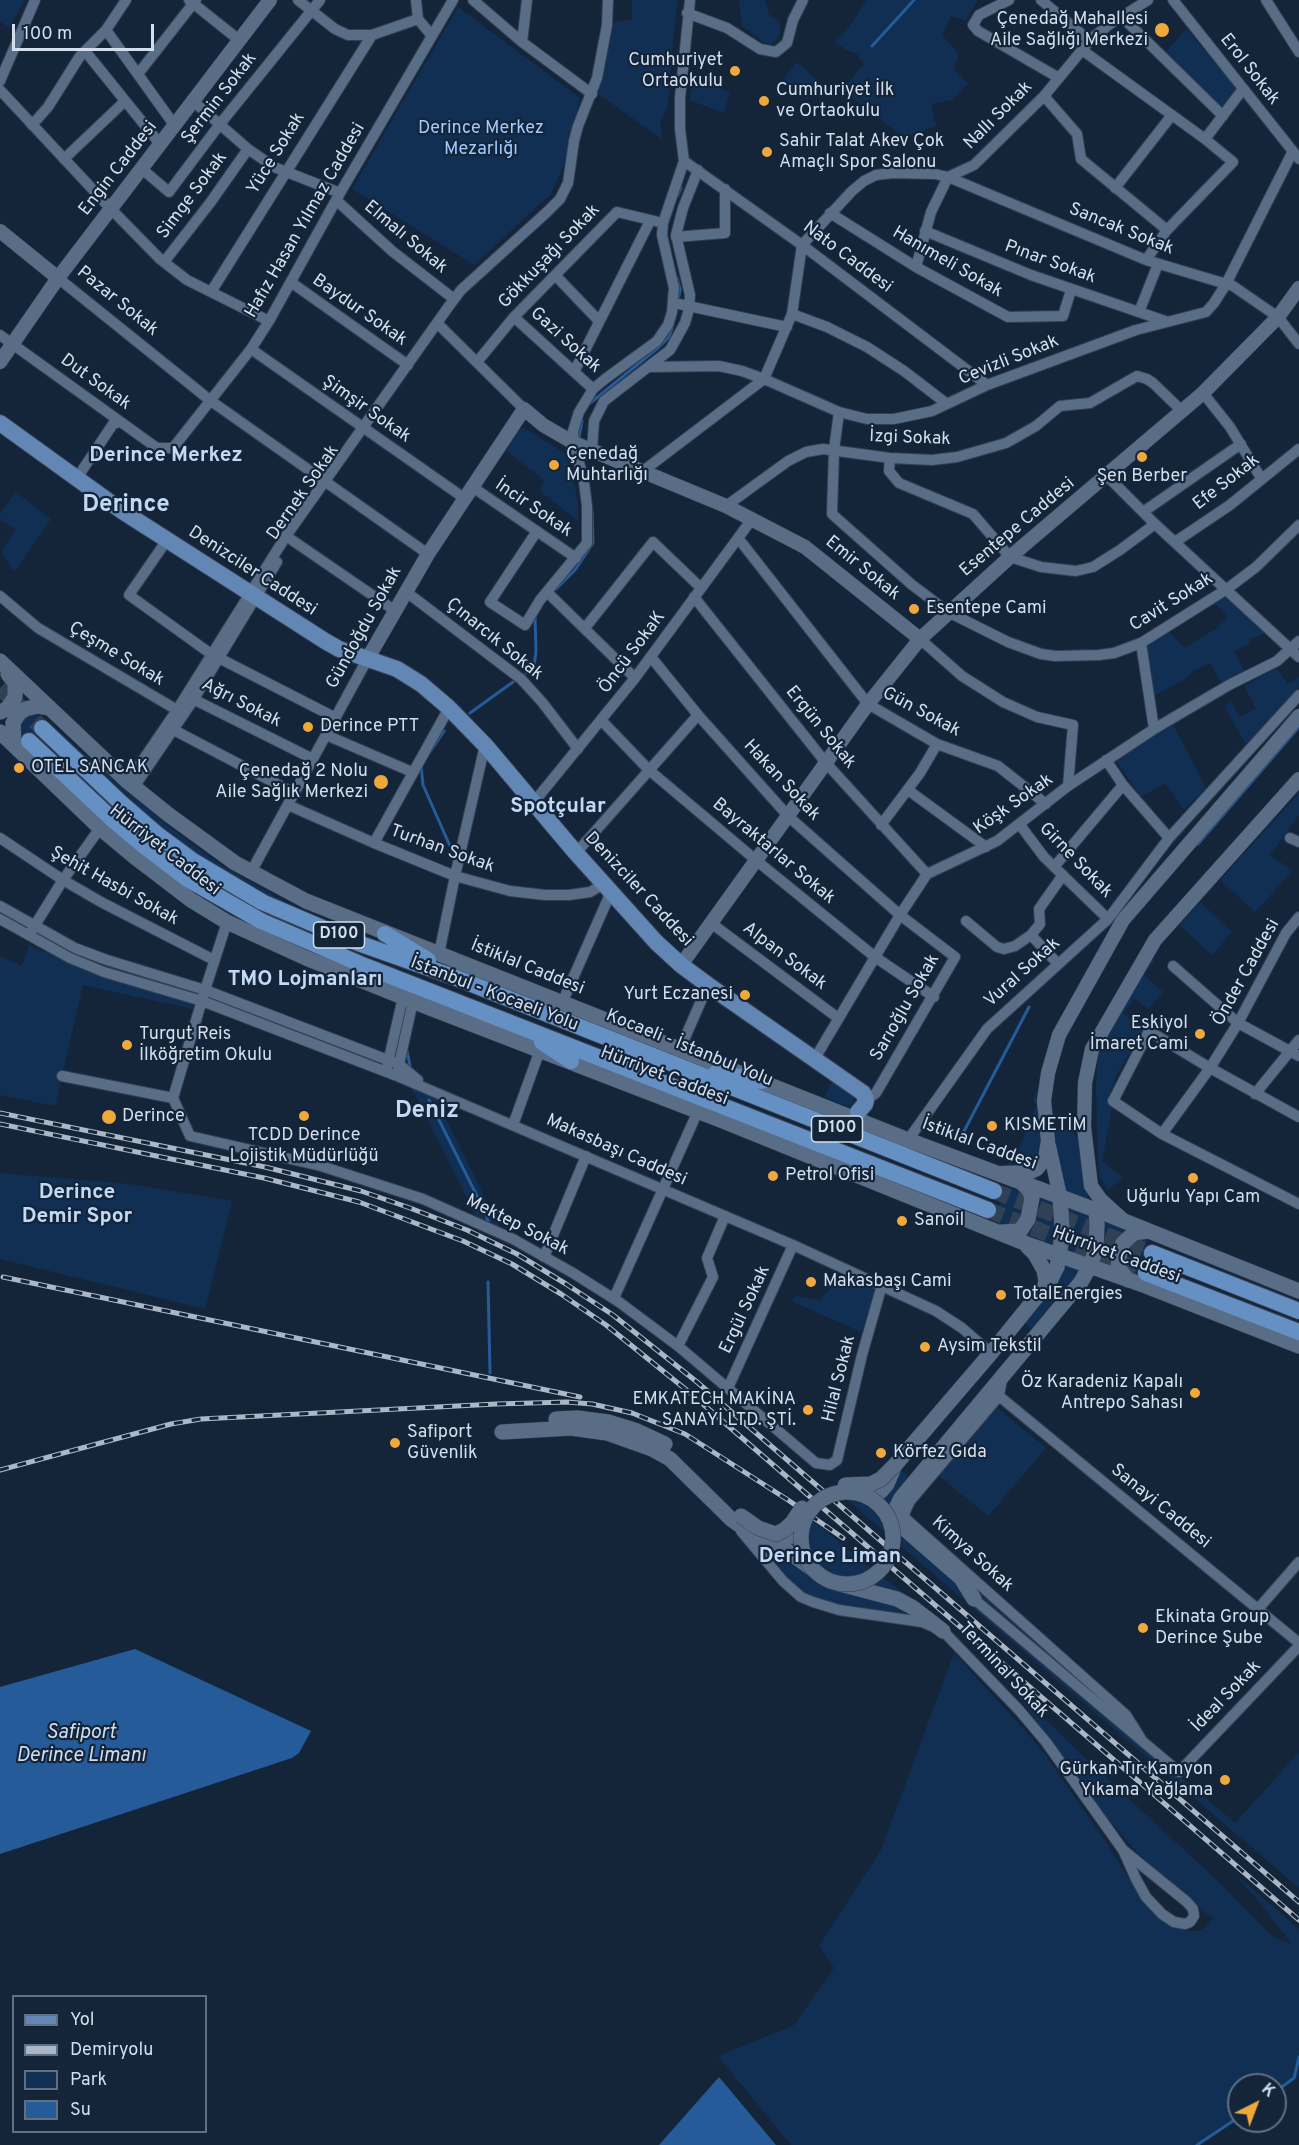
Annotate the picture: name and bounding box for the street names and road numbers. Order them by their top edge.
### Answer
street label: Erol Sokak [1214,30,1284,110]
street label: Şermin Sokak [178,49,262,149]
street label: Nallı Sokak [960,77,1038,155]
street label: Yüce Sokak [243,109,311,199]
street label: Engin Caddesi [75,117,163,221]
street label: Hafız Hasan Yılmaz Caddesi [241,120,371,322]
street label: Simge Sokak [153,148,233,244]
street label: Elmalı Sokak [359,197,451,279]
street label: Sancak Sokak [1065,199,1177,261]
street label: Gökkuşağı Sokak [495,200,605,314]
street label: Nato Caddesi [798,217,896,299]
street label: Hanımeli Sokak [888,223,1006,303]
street label: Pınar Sokak [1001,236,1099,290]
street label: Pazar Sokak [72,262,162,342]
street label: Baydur Sokak [307,270,411,352]
street label: Gazi Sokak [525,303,605,379]
street label: Cevizli Sokak [956,331,1062,391]
street label: Dut Sokak [55,350,135,416]
street label: Şimşir Sokak [317,371,415,449]
street label: İzgi Sokak [869,427,951,451]
street label: Dernek Sokak [263,441,345,545]
street label: Efe Sokak [1189,450,1265,516]
street label: Esentepe Caddesi [956,474,1080,582]
street label: İncir Sokak [490,475,576,543]
street label: Denizciler Caddesi [184,522,320,622]
street label: Emir Sokak [820,532,904,606]
street label: Gündoğdu Sokak [322,563,408,693]
street label: Cavit Sokak [1126,569,1218,637]
street label: Çınarcık Sokak [441,594,547,686]
street label: Öncü SokaK [595,607,671,699]
street label: Çeşme Sokak [64,618,168,692]
street label: Ağrı Sokak [198,675,284,733]
street label: Ergün Sokak [780,682,860,774]
street label: Gün Sokak [878,683,964,743]
street label: Hakan Sokak [738,736,824,826]
street label: Köşk Sokak [970,770,1058,840]
street label: Bayraktarlar Sokak [707,794,839,910]
street label: Hürriyet Caddesi [104,801,224,901]
street label: Girne Sokak [1034,819,1116,903]
street label: Turhan Sokak [387,821,497,879]
street label: Denizciler Caddesi [579,828,697,952]
street label: Şehit Hasbi Sokak [46,843,182,931]
street label: Önder Caddesi [1209,916,1285,1030]
street label: Alpan Sokak [738,918,830,996]
road number: D100 [314,922,364,948]
street label: Vural Sokak [981,933,1065,1013]
street label: İstiklal Caddesi [467,935,587,1001]
street label: Sarıoğlu Sokak [867,951,945,1065]
street label: İstanbul - Kocaeli Yolu [407,953,581,1037]
street label: Kocaeli - İstanbul Yolu [602,1006,776,1092]
street label: Hürriyet Caddesi [597,1043,731,1111]
street label: Makasbaşı Caddesi [542,1110,690,1192]
street label: İstiklal Caddesi [919,1114,1039,1176]
road number: D100 [812,1116,862,1142]
street label: Mektep Sokak [462,1191,572,1261]
street label: Hürriyet Caddesi [1049,1223,1183,1289]
street label: Ergül Sokak [716,1262,776,1358]
street label: Hilal Sokak [819,1333,861,1425]
street label: Sanayi Caddesi [1106,1460,1214,1554]
street label: Kimya Sokak [926,1512,1018,1598]
street label: Terminal Sokak [953,1619,1053,1723]
street label: İdeal Sokak [1187,1656,1267,1738]

